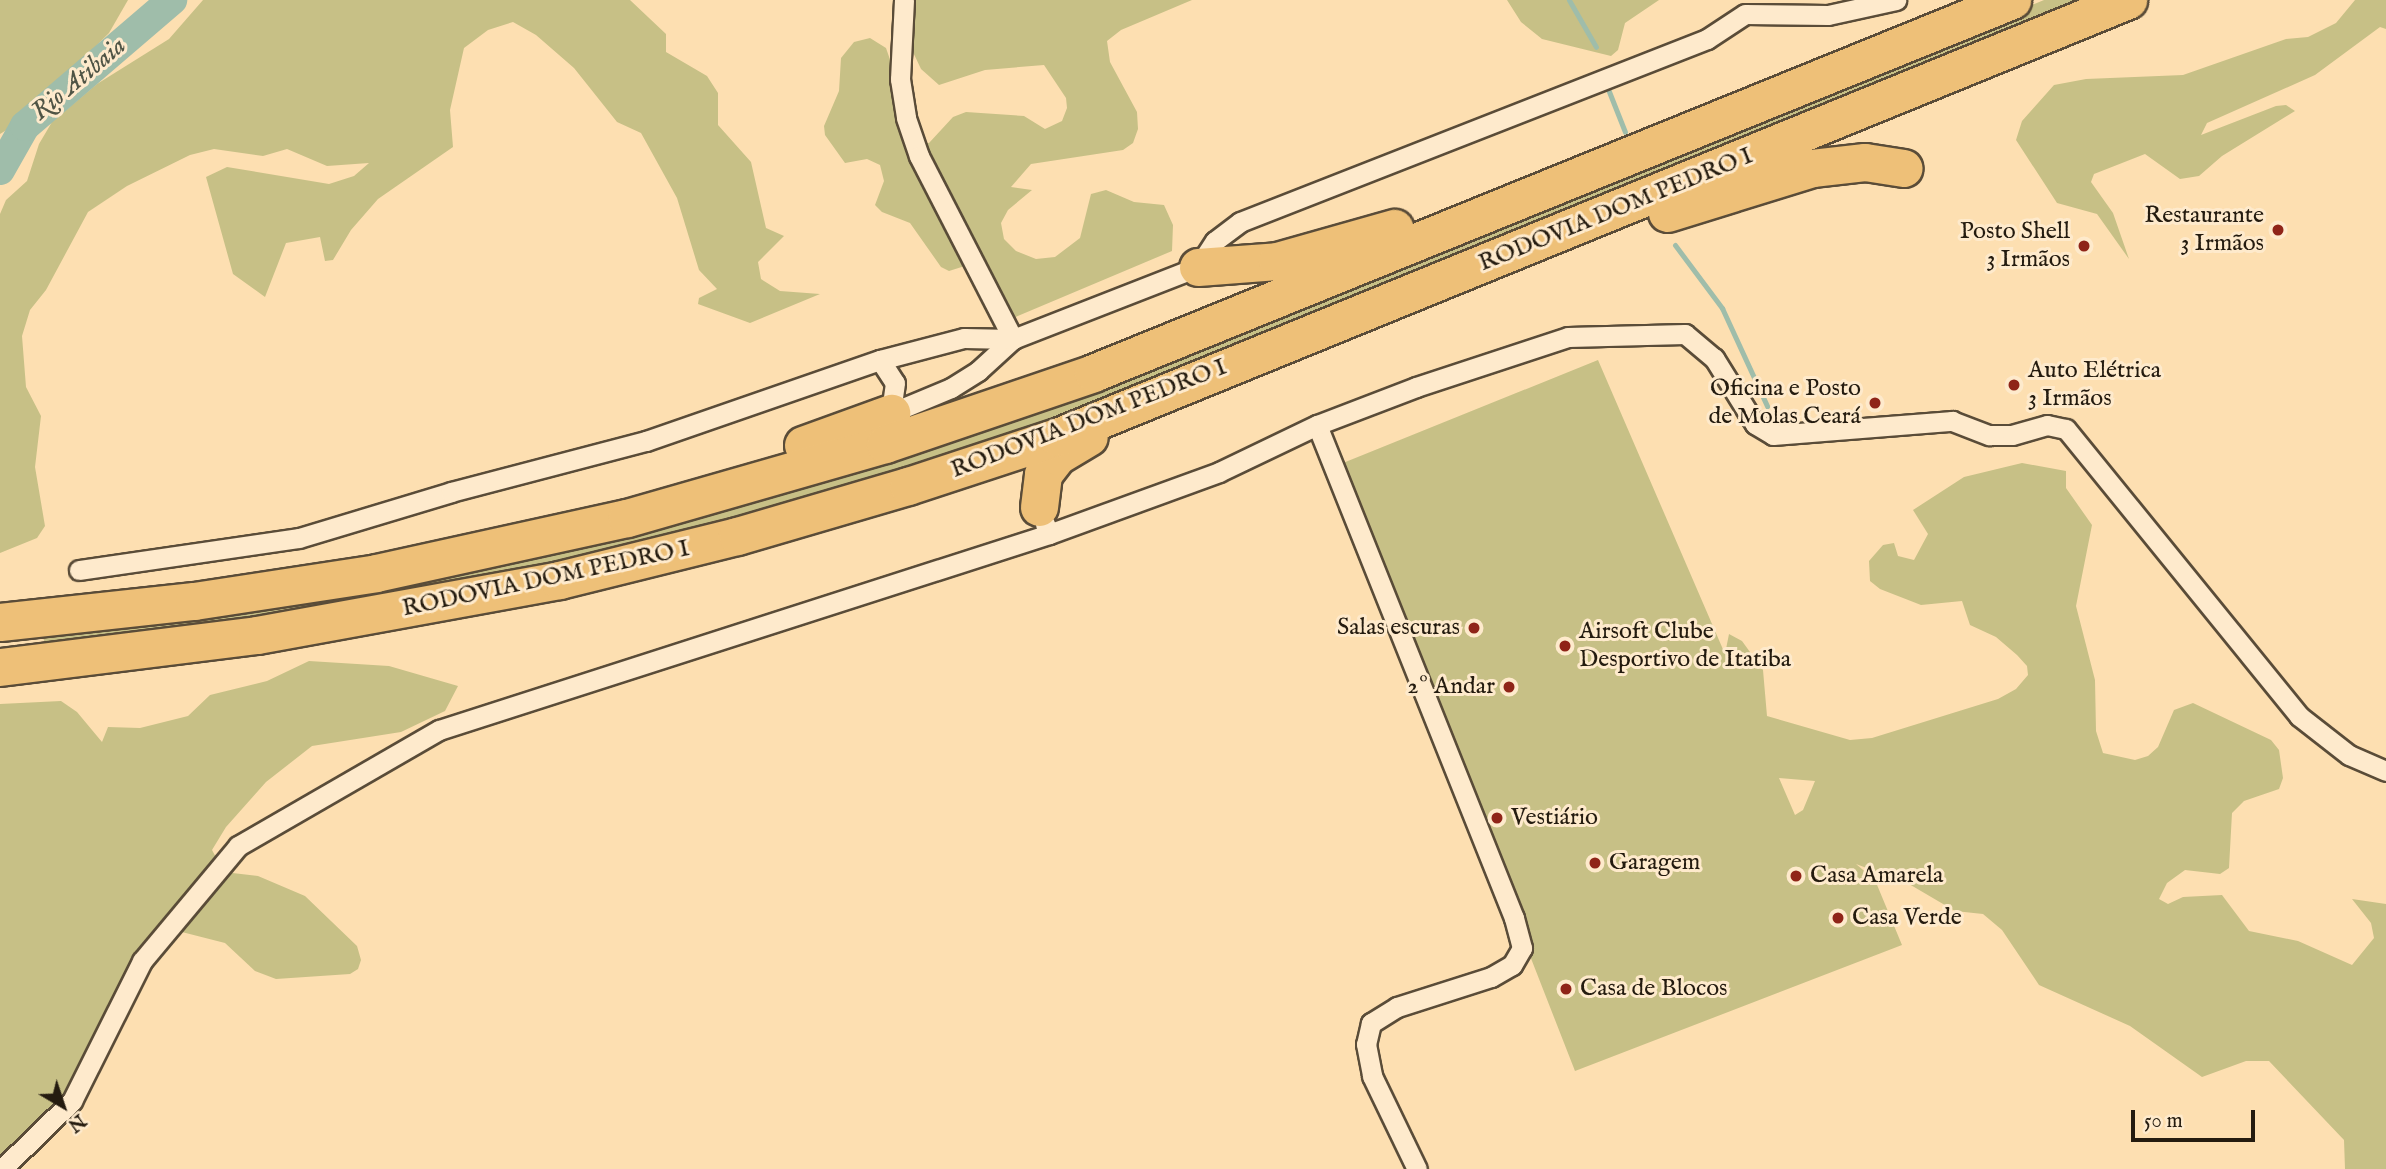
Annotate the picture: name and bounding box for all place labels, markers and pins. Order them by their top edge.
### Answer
place label: Restaurante 3 Irmãos [2144,202,2264,258]
place label: Posto Shell 3 Irmãos [1960,218,2070,274]
marker: Restaurante 3 Irmãos [2270,222,2286,238]
marker: Posto Shell 3 Irmãos [2076,238,2092,254]
place label: Auto Elétrica 3 Irmãos [2028,357,2161,413]
place label: Oficina e Posto de Molas Ceará [1708,375,1861,431]
marker: Auto Elétrica 3 Irmãos [2006,377,2022,393]
marker: Oficina e Posto de Molas Ceará [1867,395,1883,411]
place label: Salas escuras [1337,614,1460,642]
place label: Airsoft Clube Desportivo de Itatiba [1579,618,1791,674]
marker: Salas escuras [1466,620,1482,636]
marker: Airsoft Clube Desportivo de Itatiba [1557,638,1573,654]
place label: 2º Andar [1407,673,1495,701]
marker: 2º Andar [1501,679,1517,695]
place label: Vestiário [1511,804,1598,832]
marker: Vestiário [1489,810,1505,826]
place label: Garagem [1609,849,1700,877]
marker: Garagem [1587,855,1603,871]
place label: Casa Amarela [1810,862,1943,890]
marker: Casa Amarela [1788,868,1804,884]
place label: Casa Verde [1852,904,1962,932]
marker: Casa Verde [1830,910,1846,926]
place label: Casa de Blocos [1580,975,1728,1003]
marker: Casa de Blocos [1558,981,1574,997]

